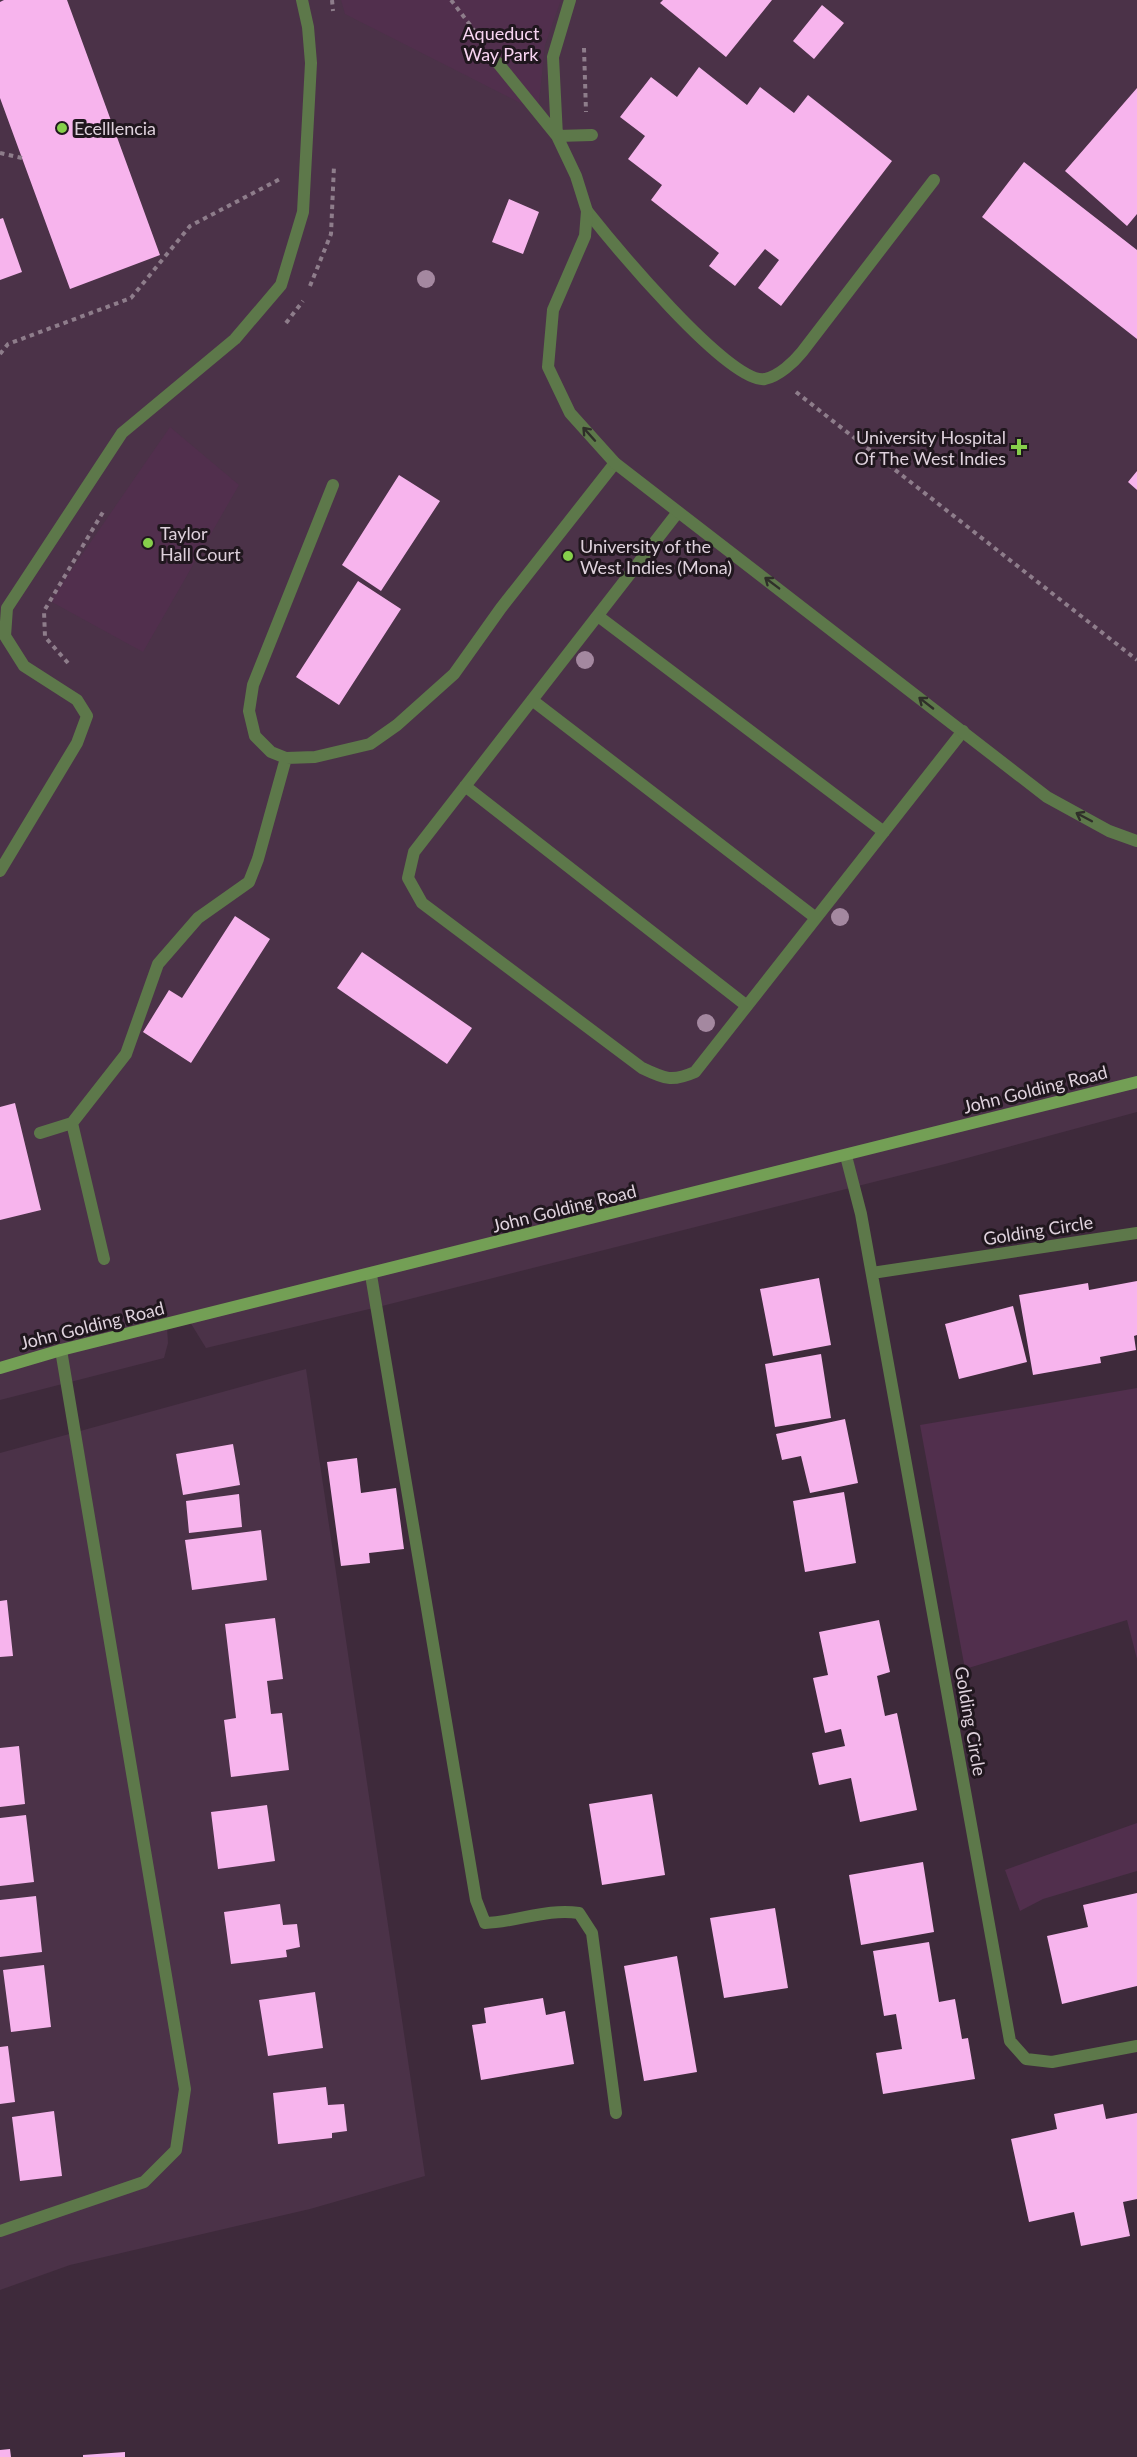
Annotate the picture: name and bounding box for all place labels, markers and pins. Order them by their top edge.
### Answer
place label: Ecelllencia [74,117,156,139]
marker: Ecelllencia [55,121,69,135]
place label: University Hospital Of The West Indies [855,426,1006,469]
marker: University Hospital Of The West Indies [1010,438,1028,456]
place label: Taylor Hall Court [160,522,241,565]
place label: University of the West Indies (Mona) [580,535,732,578]
marker: Taylor Hall Court [141,536,155,550]
marker: University of the West Indies (Mona) [561,549,575,563]

